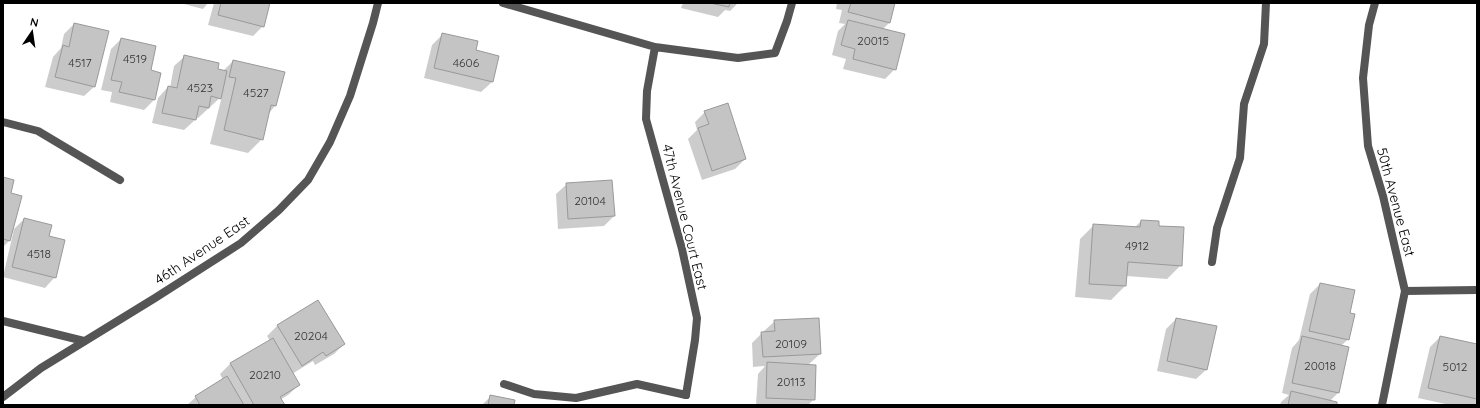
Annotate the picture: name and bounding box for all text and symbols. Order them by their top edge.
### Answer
north arrow [12,12,52,52]
text: N [29,15,40,30]
house number: 20015 [857,33,889,48]
house number: 4519 [123,51,147,66]
house number: 4517 [68,55,92,70]
house number: 4606 [453,55,480,70]
house number: 4523 [187,80,213,95]
house number: 4527 [243,85,269,100]
street label: 47th Avenue Court East [658,142,712,292]
street label: 50th Avenue East [1373,146,1419,259]
house number: 20104 [574,193,606,208]
street label: 46th Avenue East [151,211,253,288]
house number: 4912 [1125,238,1149,253]
house number: 4518 [27,246,51,261]
house number: 20204 [294,328,328,343]
house number: 20109 [775,336,807,351]
house number: 20018 [1304,358,1336,373]
house number: 5012 [1443,359,1468,374]
house number: 20210 [249,367,281,382]
house number: 20113 [777,374,805,389]

